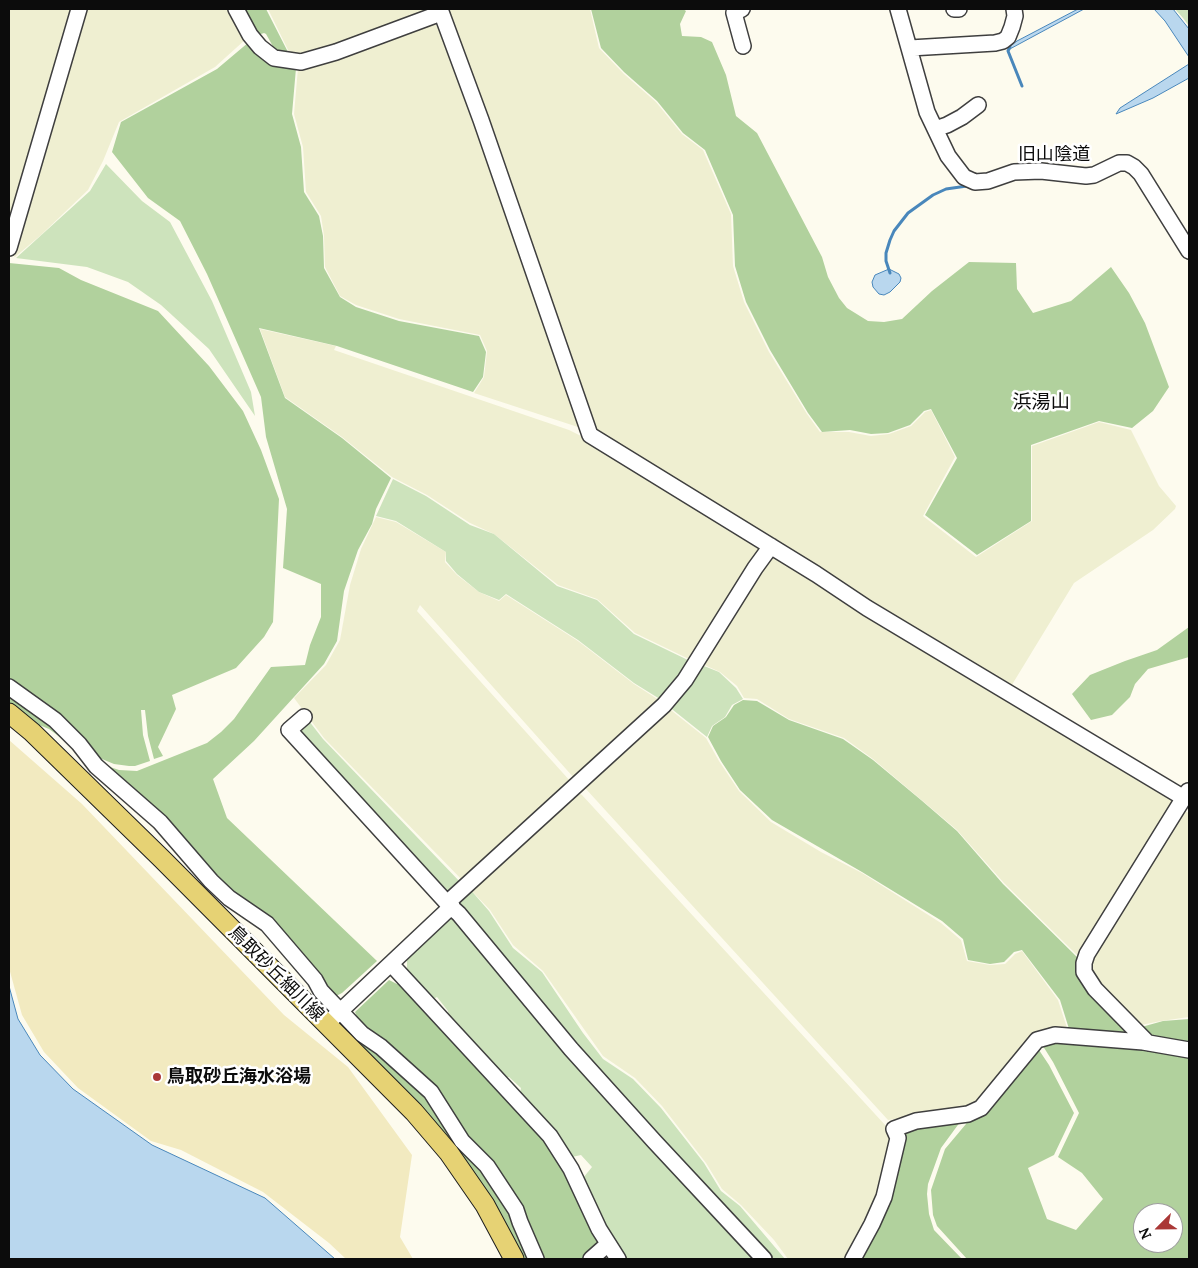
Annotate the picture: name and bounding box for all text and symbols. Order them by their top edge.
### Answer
street label: 旧山陰道 [1018,144,1090,166]
district label: 浜湯山 [1013,392,1069,414]
street label: 鳥取砂丘細川線 [224,922,328,1026]
place label: 鳥取砂丘海水浴場 [167,1066,311,1088]
marker: 鳥取砂丘海水浴場 [151,1071,163,1083]
north arrow [1133,1203,1183,1253]
text: N [1135,1225,1156,1242]

